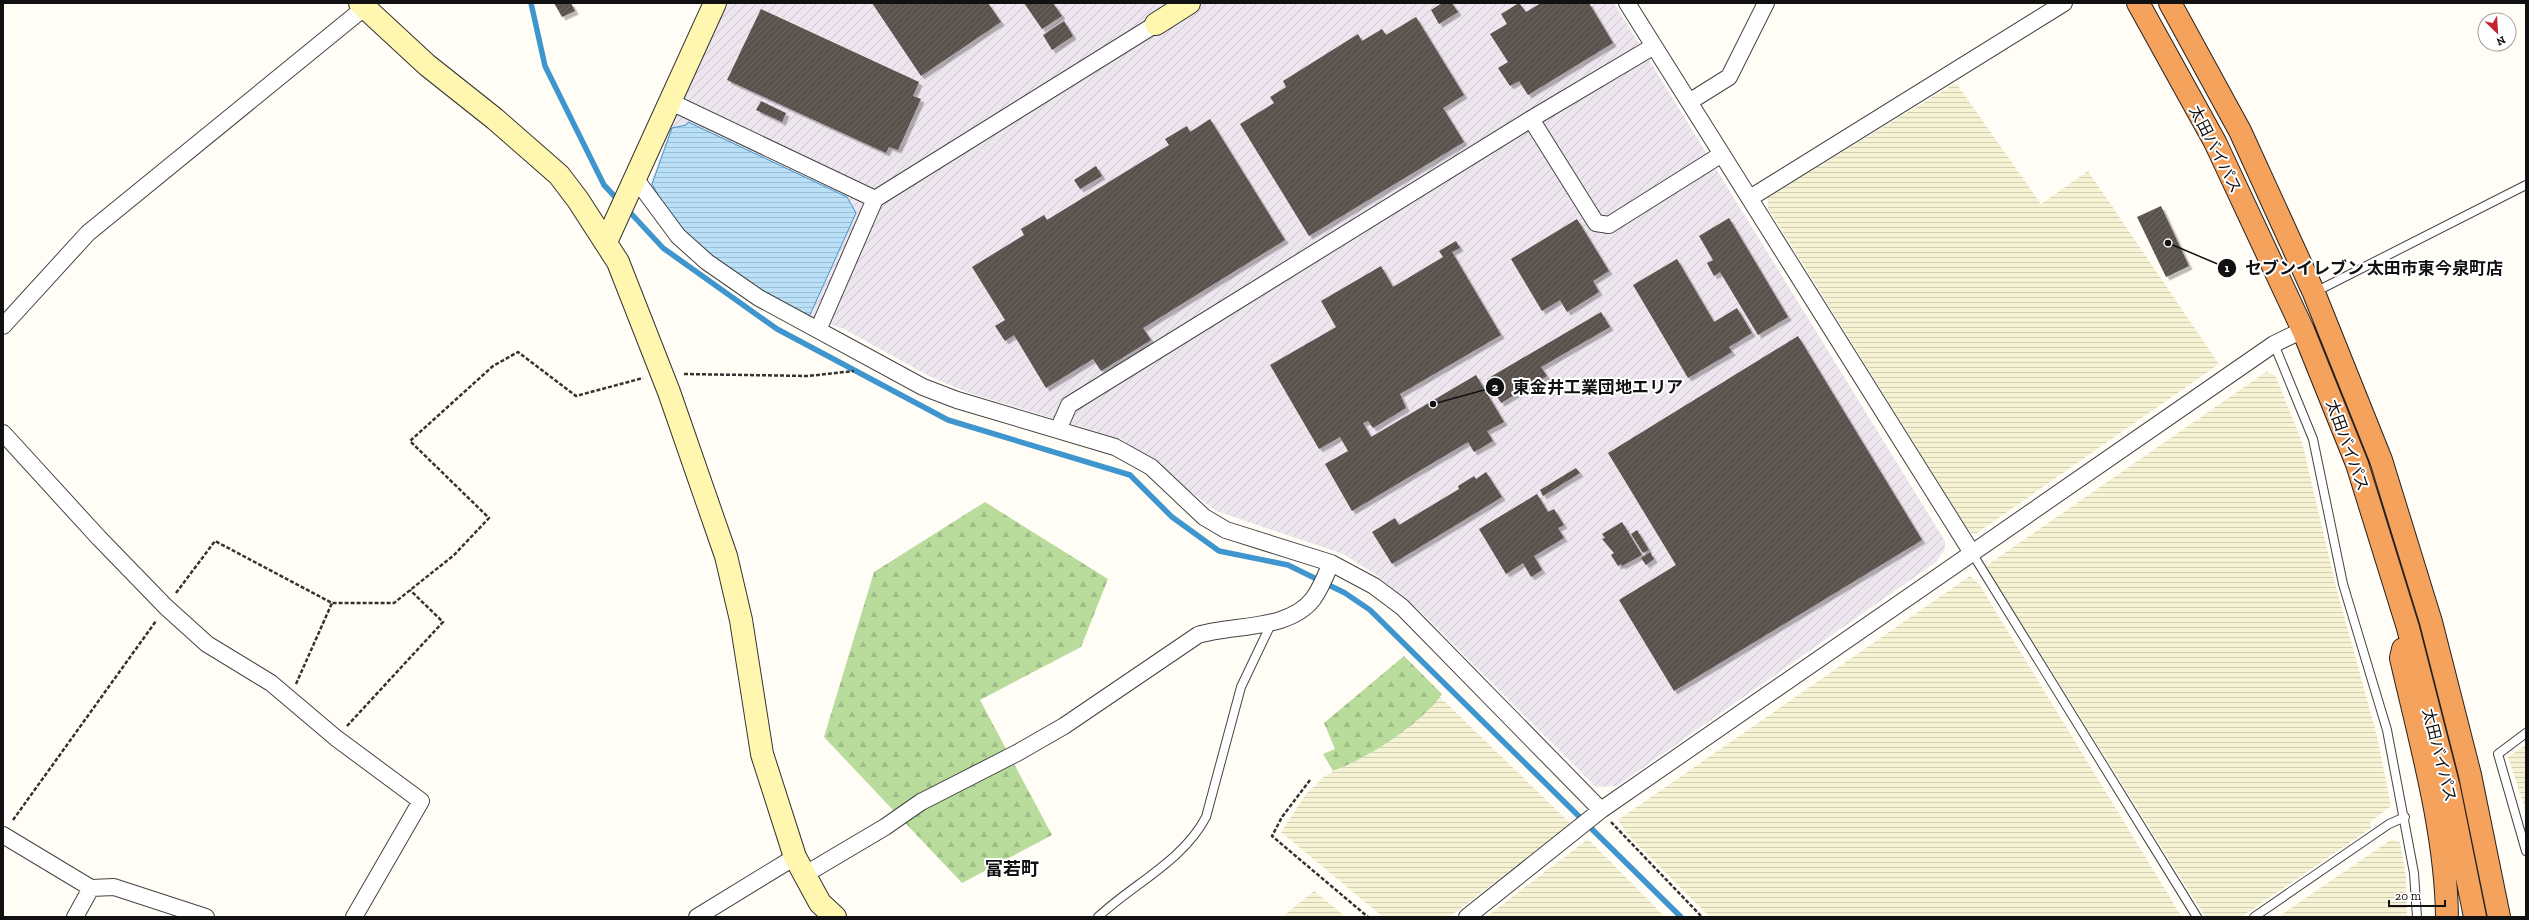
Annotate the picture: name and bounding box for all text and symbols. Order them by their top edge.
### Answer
north arrow [2477,12,2517,52]
text: N [2494,33,2508,49]
street label: 太田バイパス [2185,102,2246,196]
callout: セブンイレブン 太田市東今泉町店 [2217,253,2512,282]
text: セブンイレブン 太田市東今泉町店 [2245,258,2503,278]
text: 1 [2225,261,2230,275]
callout: 東金井工業団地エリア [1485,372,1691,401]
text: 東金井工業団地エリア [1513,377,1683,397]
text: 2 [1492,380,1499,394]
street label: 太田バイパス [2322,397,2373,493]
street label: 太田バイパス [2419,706,2460,804]
district label: 富若町 [985,858,1039,880]
scale bar [2389,882,2445,908]
text: 20 m [2395,889,2422,903]

